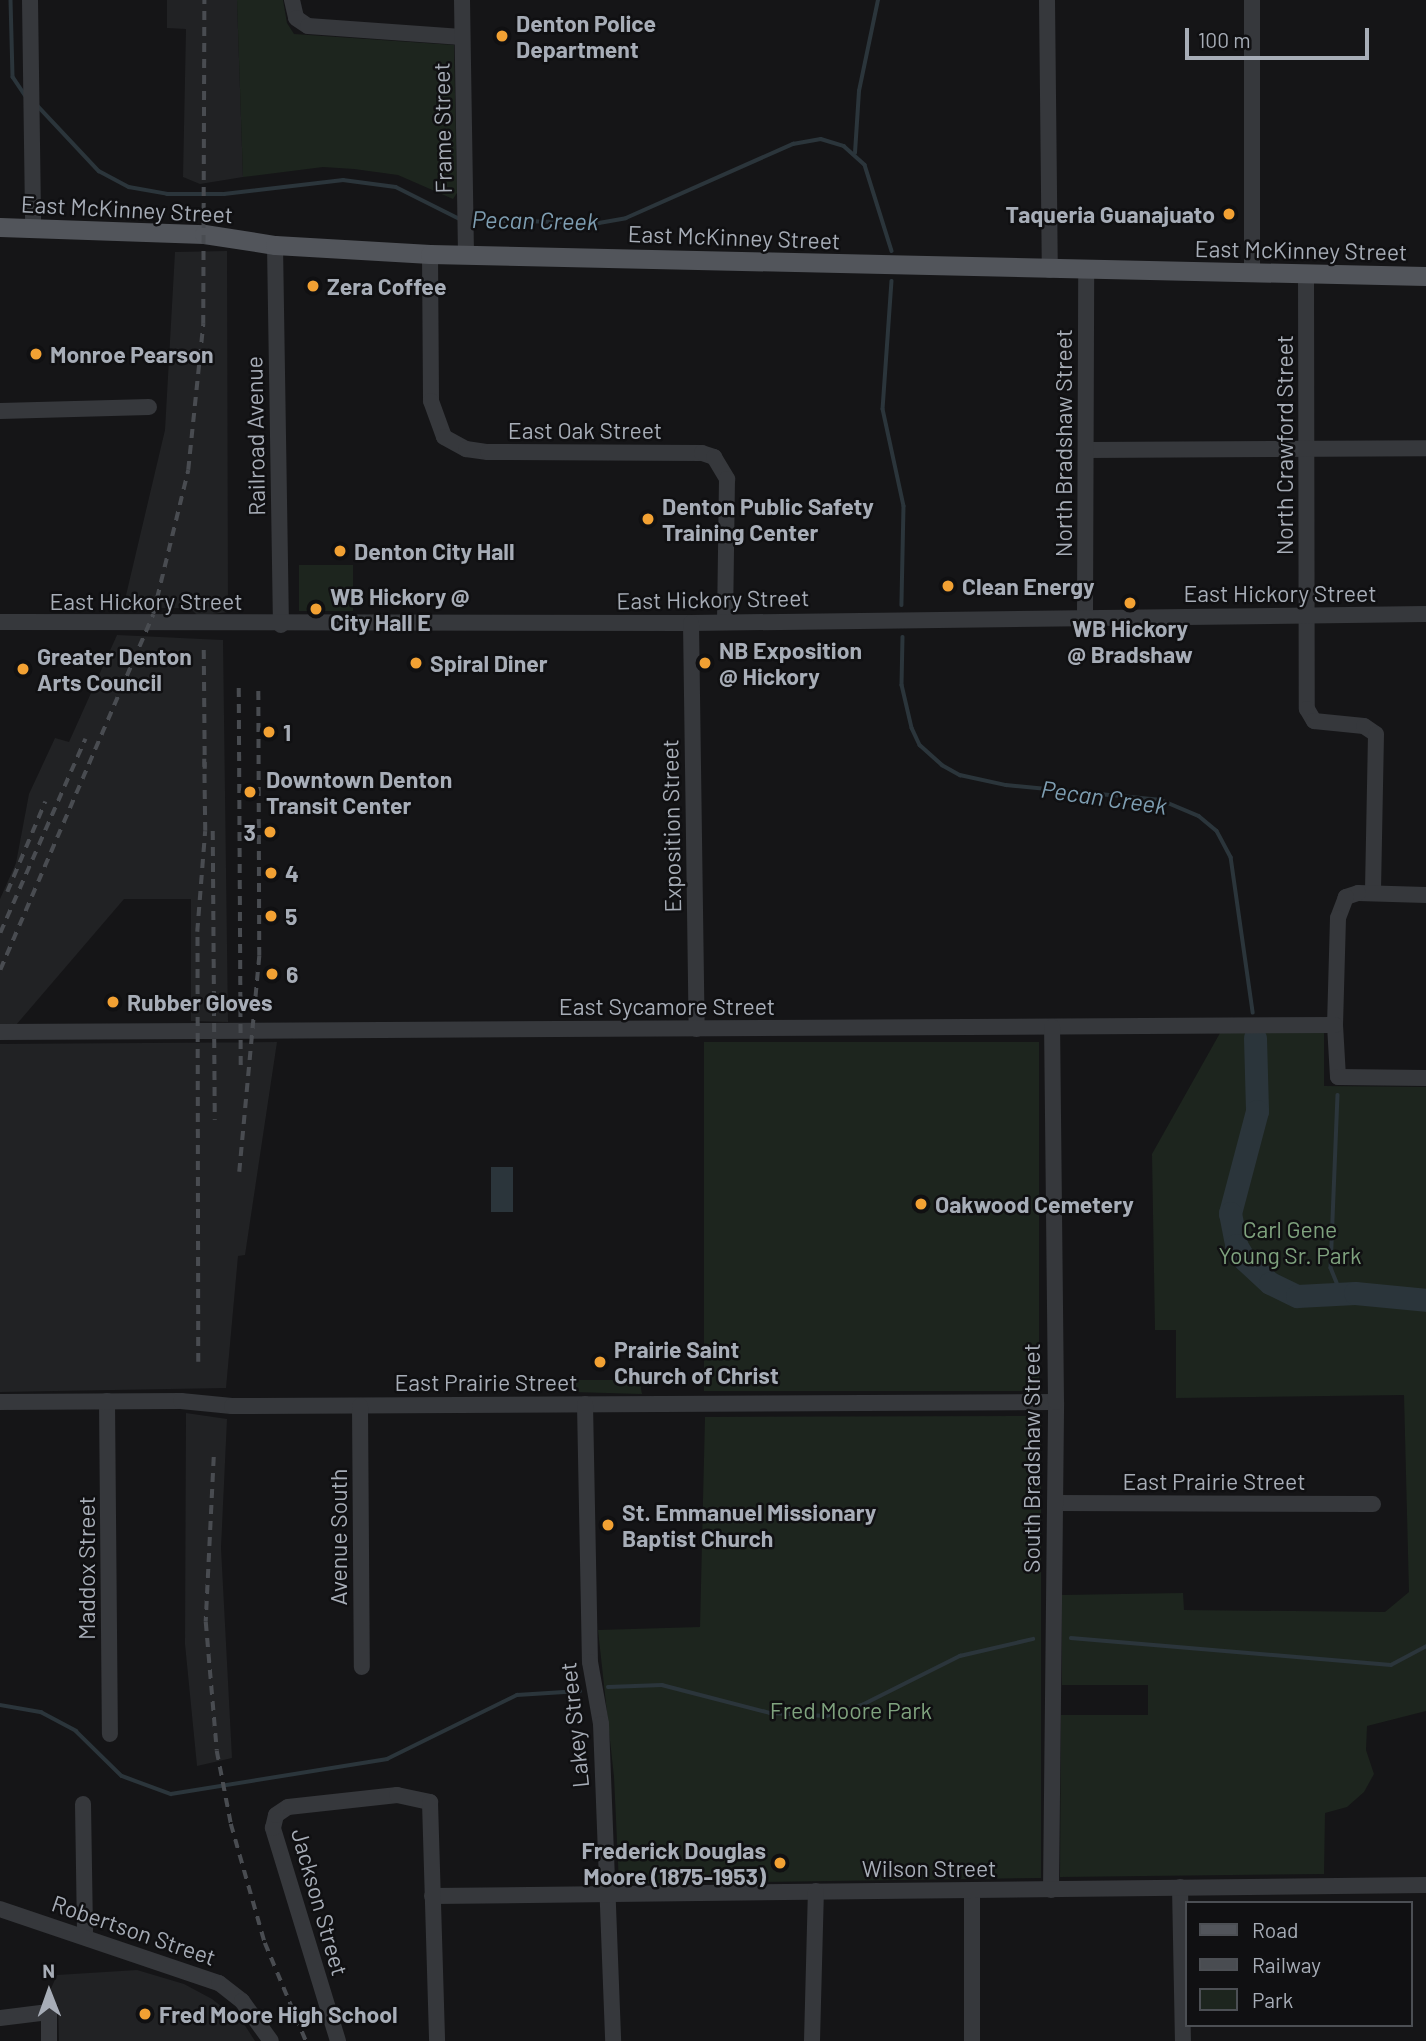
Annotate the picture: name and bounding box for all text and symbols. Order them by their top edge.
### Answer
place label: Denton Police Department [516,9,656,63]
scale bar [1188,14,1372,58]
text: 100 m [1198,27,1251,52]
marker: Denton Police Department [494,28,510,44]
street label: Frame Street [427,62,457,194]
street label: East McKinney Street [20,190,234,228]
place label: Taqueria Guanajuato [1006,200,1215,228]
water label: Pecan Creek [471,204,599,236]
marker: Taqueria Guanajuato [1221,206,1237,222]
street label: East McKinney Street [627,219,841,255]
street label: East McKinney Street [1194,234,1408,266]
place label: Zera Coffee [327,272,446,300]
marker: Zera Coffee [305,278,321,294]
street label: North Bradshaw Street [1049,329,1077,557]
street label: North Crawford Street [1270,335,1298,555]
place label: Monroe Pearson [50,340,214,368]
marker: Monroe Pearson [28,346,44,362]
street label: Railroad Avenue [240,356,270,516]
street label: East Oak Street [508,416,662,444]
place label: Denton Public Safety Training Center [662,492,874,546]
marker: Denton Public Safety Training Center [640,511,656,527]
place label: Denton City Hall [354,537,515,565]
marker: Denton City Hall [332,543,348,559]
place label: Clean Energy [962,572,1095,600]
marker: Clean Energy [940,578,956,594]
street label: East Hickory Street [1183,579,1377,607]
place label: WB Hickory @ City Hall E [330,582,470,636]
street label: East Hickory Street [616,584,810,614]
street label: East Hickory Street [49,587,243,615]
marker: WB Hickory @ Bradshaw [1122,595,1138,611]
marker: WB Hickory @ City Hall E [308,601,324,617]
place label: WB Hickory @ Bradshaw [1067,614,1193,668]
place label: NB Exposition @ Hickory [719,636,862,690]
place label: Greater Denton Arts Council [37,642,192,696]
place label: Spiral Diner [430,649,548,677]
marker: Spiral Diner [408,655,424,671]
marker: NB Exposition @ Hickory [697,655,713,671]
marker: Greater Denton Arts Council [15,661,31,677]
place label: 1 [283,718,291,746]
marker: 1 [261,724,277,740]
street label: Exposition Street [656,739,686,913]
place label: Downtown Denton Transit Center [266,765,452,819]
water label: Pecan Creek [1039,774,1169,820]
marker: Downtown Denton Transit Center [240,782,260,802]
place label: 3 [244,818,256,846]
marker: 3 [262,824,278,840]
place label: 4 [285,859,299,887]
marker: 4 [263,865,279,881]
place label: 5 [285,902,297,930]
marker: 5 [263,908,279,924]
place label: 6 [286,960,298,988]
marker: 6 [264,966,280,982]
place label: Rubber Gloves [127,988,273,1016]
street label: East Sycamore Street [559,992,775,1020]
marker: Rubber Gloves [105,994,121,1010]
place label: Oakwood Cemetery [935,1190,1134,1218]
marker: Oakwood Cemetery [913,1196,929,1212]
park label: Carl Gene Young Sr. Park [1219,1215,1361,1269]
place label: Prairie Saint Church of Christ [614,1335,779,1389]
street label: South Bradshaw Street [1017,1343,1045,1573]
marker: Prairie Saint Church of Christ [592,1354,608,1370]
street label: East Prairie Street [394,1368,578,1396]
street label: East Prairie Street [1122,1467,1306,1495]
street label: Avenue South [324,1469,352,1605]
street label: Maddox Street [72,1496,100,1640]
place label: St. Emmanuel Missionary Baptist Church [622,1498,876,1552]
marker: St. Emmanuel Missionary Baptist Church [600,1517,616,1533]
street label: Lakey Street [554,1661,594,1789]
park label: Fred Moore Park [770,1696,932,1724]
street label: Jackson Street [286,1825,354,1979]
place label: Frederick Douglas Moore (1875-1953) [582,1836,766,1890]
street label: Wilson Street [862,1854,996,1882]
marker: Frederick Douglas Moore (1875-1953) [772,1855,788,1871]
street label: Robertson Street [48,1889,220,1971]
legend [1184,1901,1412,2027]
text: Road [1252,1917,1298,1942]
text: Railway [1252,1952,1321,1977]
north arrow [14,1957,84,2027]
text: N [42,1959,55,1982]
text: Park [1252,1987,1293,2012]
place label: Fred Moore High School [159,2000,398,2028]
marker: Fred Moore High School [137,2006,153,2022]

